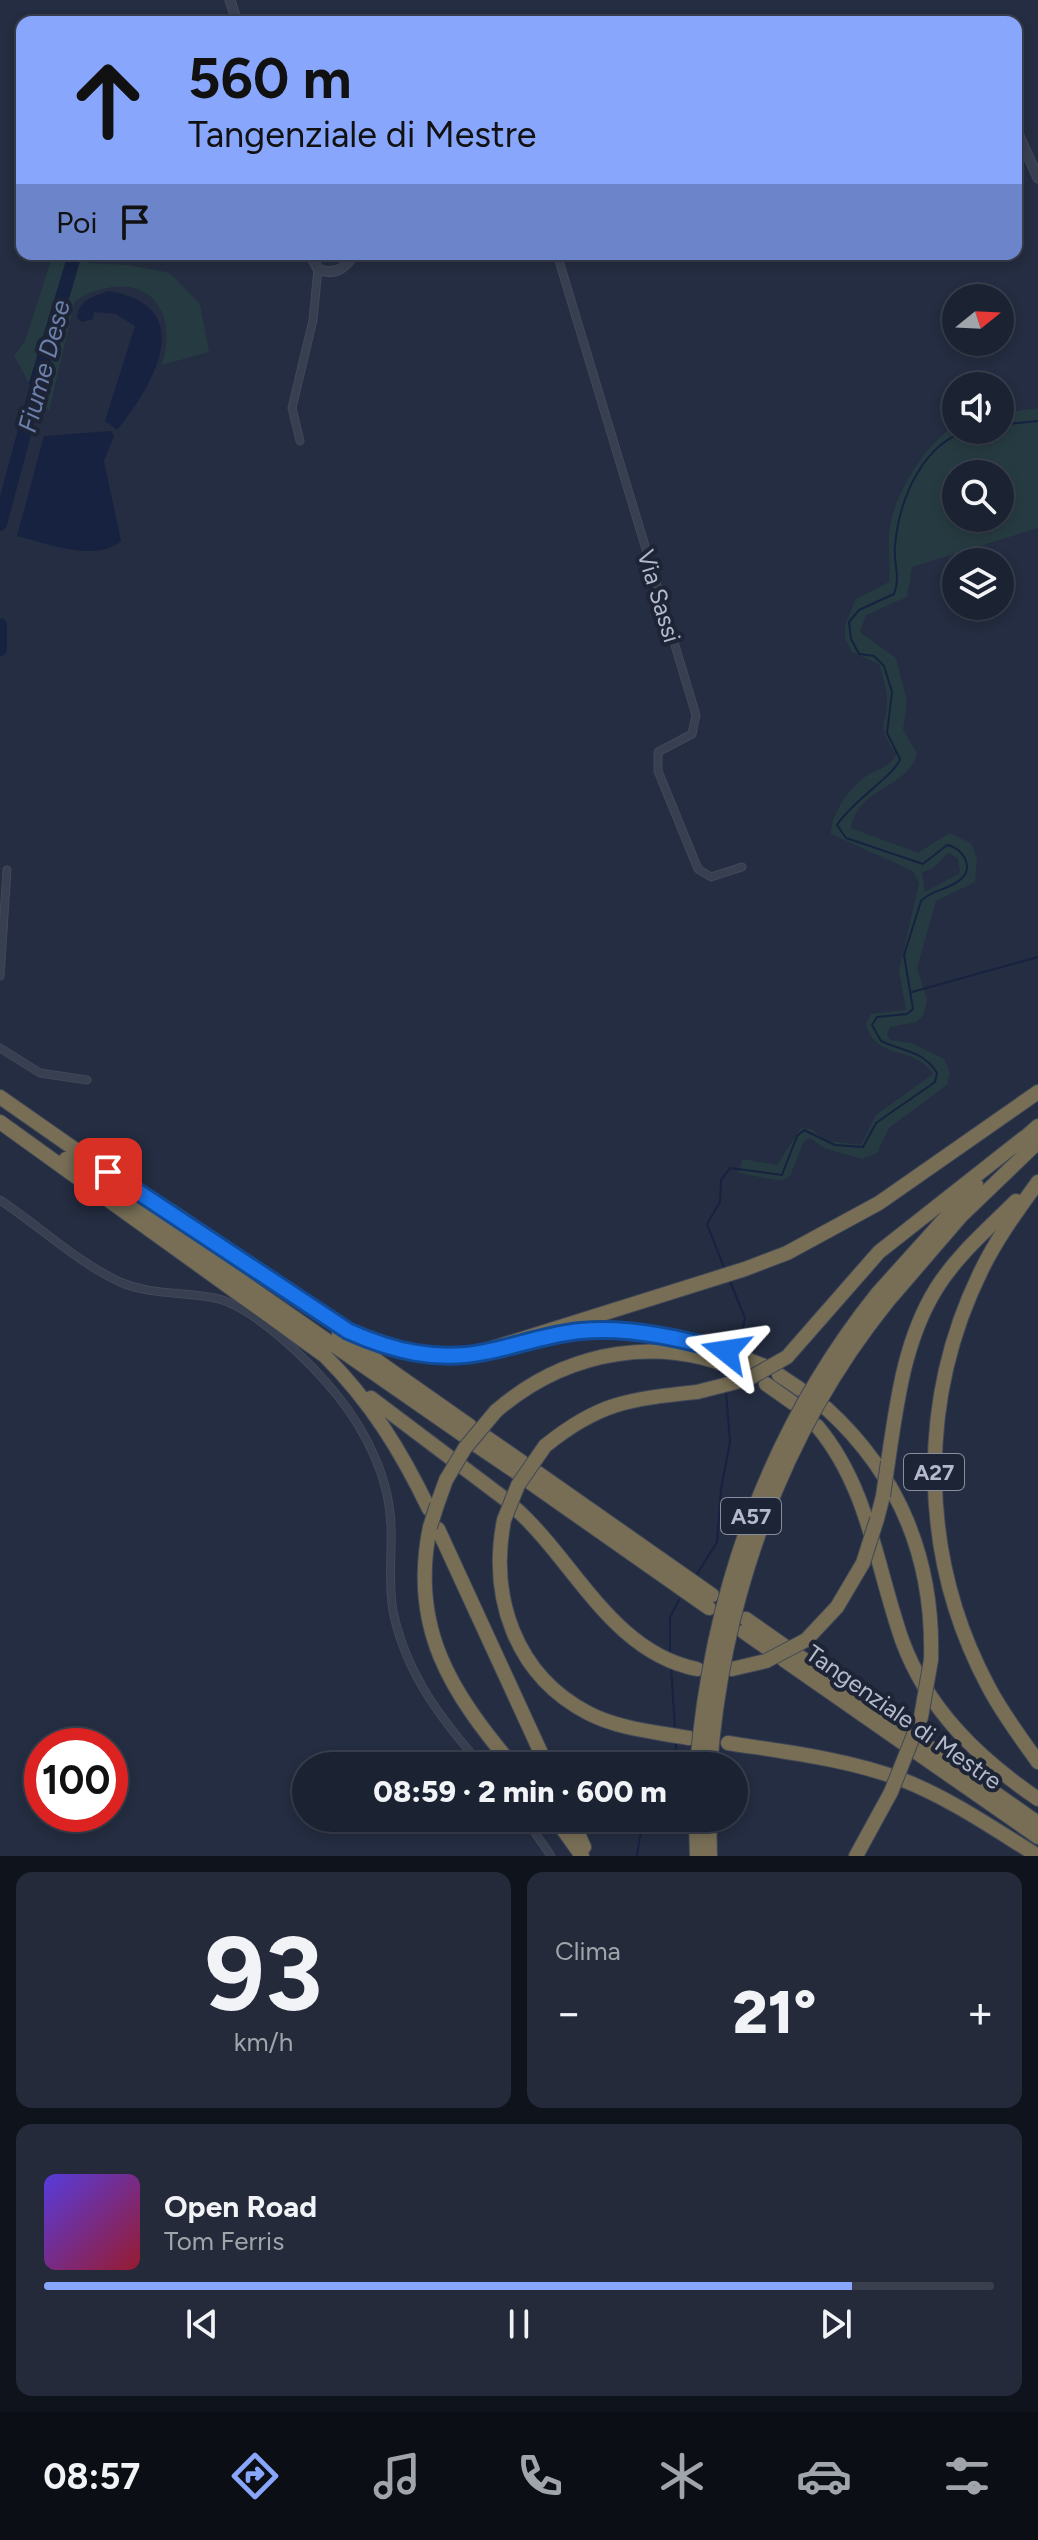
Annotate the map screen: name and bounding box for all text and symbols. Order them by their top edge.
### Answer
text: 560 m [188,45,351,112]
icon: ahead [56,48,160,152]
text: Tangenziale di Mestre [188,113,537,156]
icon: arrive [113,200,157,244]
text: Poi [56,204,97,241]
north arrow [942,284,1014,356]
map controls [942,284,1014,620]
water label: Fiume Dese [11,296,77,436]
button: sound [942,372,1014,444]
button: search [942,460,1014,532]
street label: Via Sassi [631,546,687,646]
button: layers [942,548,1014,620]
pin [74,1138,142,1206]
icon: arrive [86,1150,130,1194]
position arrow [684,1309,768,1393]
road number: A27 [904,1454,964,1490]
road number: A57 [721,1498,781,1534]
street label: Tangenziale di Mestre [801,1638,1007,1796]
speed limit sign: 100 [24,1728,128,1832]
text: 08:59 · 2 min · 600 m [373,1773,667,1810]
text: 93 [204,1911,323,2036]
text: Clima [555,1935,621,1967]
text: 21° [733,1976,816,2048]
text: − [555,1986,582,2039]
text: + [967,1986,994,2039]
text: km/h [234,2026,293,2058]
text: Open Road [164,2188,317,2225]
text: Tom Ferris [164,2225,284,2257]
icon: previous [180,2302,224,2346]
icon: pause [497,2302,541,2346]
icon: next [814,2302,858,2346]
icon: directions [227,2448,283,2504]
icon: music [369,2448,425,2504]
icon: phone [512,2448,568,2504]
icon: climate [654,2448,710,2504]
icon: car [796,2448,852,2504]
icon: filters [939,2448,995,2504]
text: 08:57 [43,2455,140,2498]

